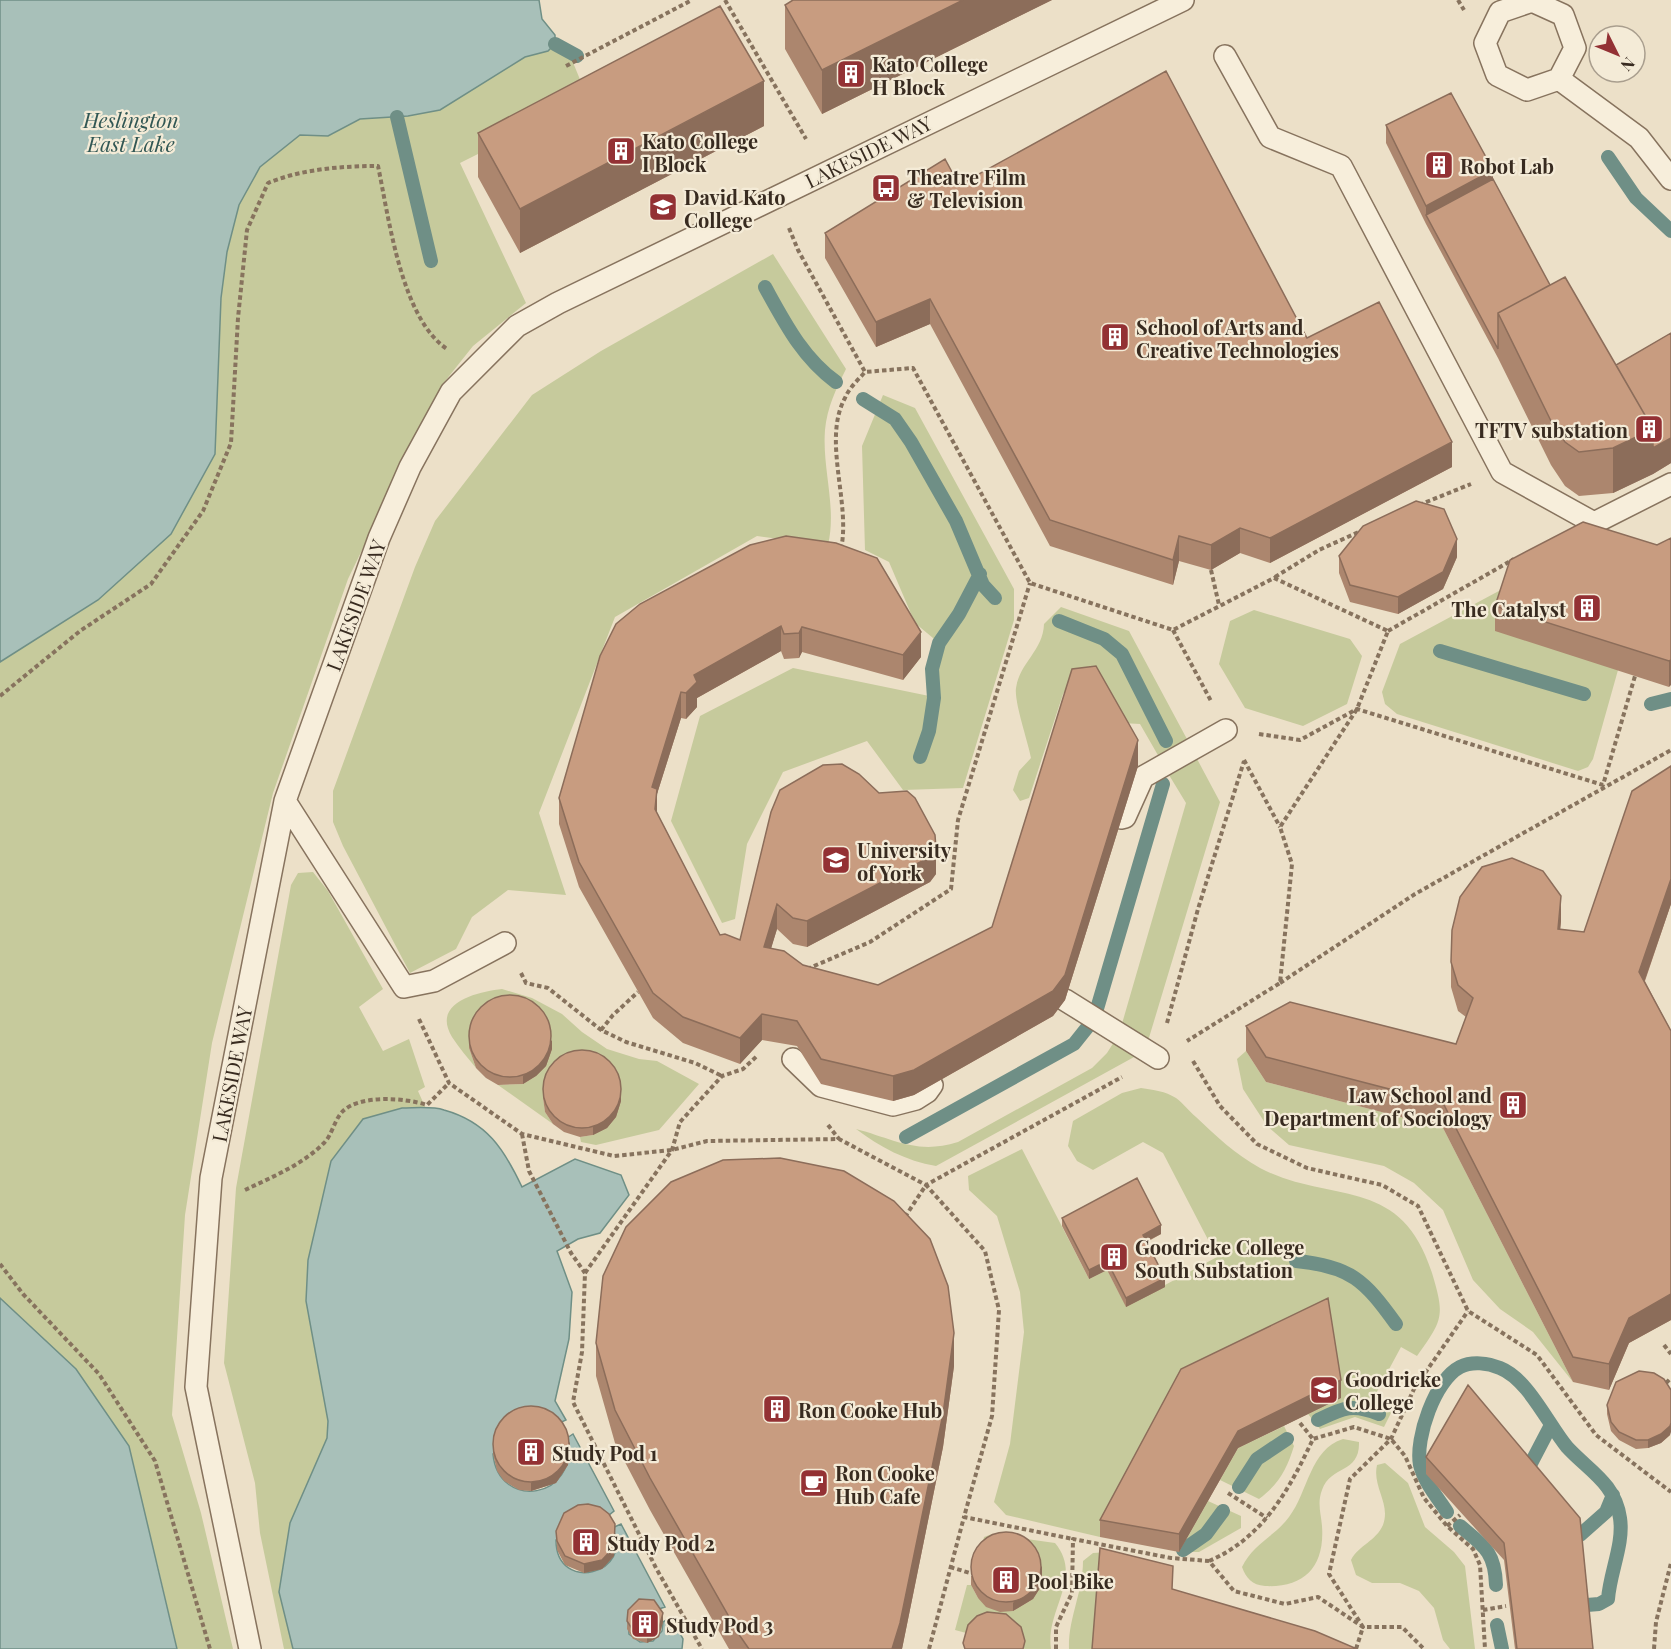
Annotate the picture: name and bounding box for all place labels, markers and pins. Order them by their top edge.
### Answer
place label: Kato College H Block [872,50,988,100]
building icon: Kato College H Block [835,58,867,90]
place label: Kato College I Block [642,127,758,177]
building icon: Kato College I Block [605,135,637,167]
building icon: Robot Lab [1423,149,1455,181]
place label: Robot Lab [1460,152,1554,179]
place label: Theatre Film & Television [907,163,1026,213]
bus stop icon: Theatre Film & Television [870,172,902,204]
place label: David Kato College [684,183,786,233]
school or university icon: David Kato College [647,191,679,223]
place label: School of Arts and Creative Technologies [1136,313,1339,363]
building icon: School of Arts and Creative Technologies [1099,321,1131,353]
building icon: TFTV substation [1633,413,1665,445]
place label: TFTV substation [1475,416,1629,443]
building icon: The Catalyst [1571,592,1603,624]
place label: The Catalyst [1451,595,1567,622]
place label: University of York [857,836,952,886]
school or university icon: University of York [820,844,852,876]
place label: Law School and Department of Sociology [1264,1081,1493,1131]
building icon: Law School and Department of Sociology [1497,1089,1529,1121]
place label: Goodricke College South Substation [1135,1233,1304,1283]
building icon: Goodricke College South Substation [1098,1241,1130,1273]
place label: Goodricke College [1345,1365,1441,1415]
school or university icon: Goodricke College [1308,1374,1340,1406]
building icon: Ron Cooke Hub [761,1393,793,1425]
place label: Ron Cooke Hub [798,1396,942,1423]
building icon: Study Pod 1 [515,1436,547,1468]
place label: Study Pod 1 [552,1439,658,1466]
place label: Ron Cooke Hub Cafe [835,1459,935,1509]
cafe icon: Ron Cooke Hub Cafe [798,1467,830,1499]
building icon: Study Pod 2 [570,1526,602,1558]
place label: Study Pod 2 [607,1529,715,1556]
building icon: Pool Bike [990,1564,1022,1596]
place label: Pool Bike [1027,1567,1114,1594]
building icon: Study Pod 3 [629,1608,661,1640]
place label: Study Pod 3 [666,1611,774,1638]

